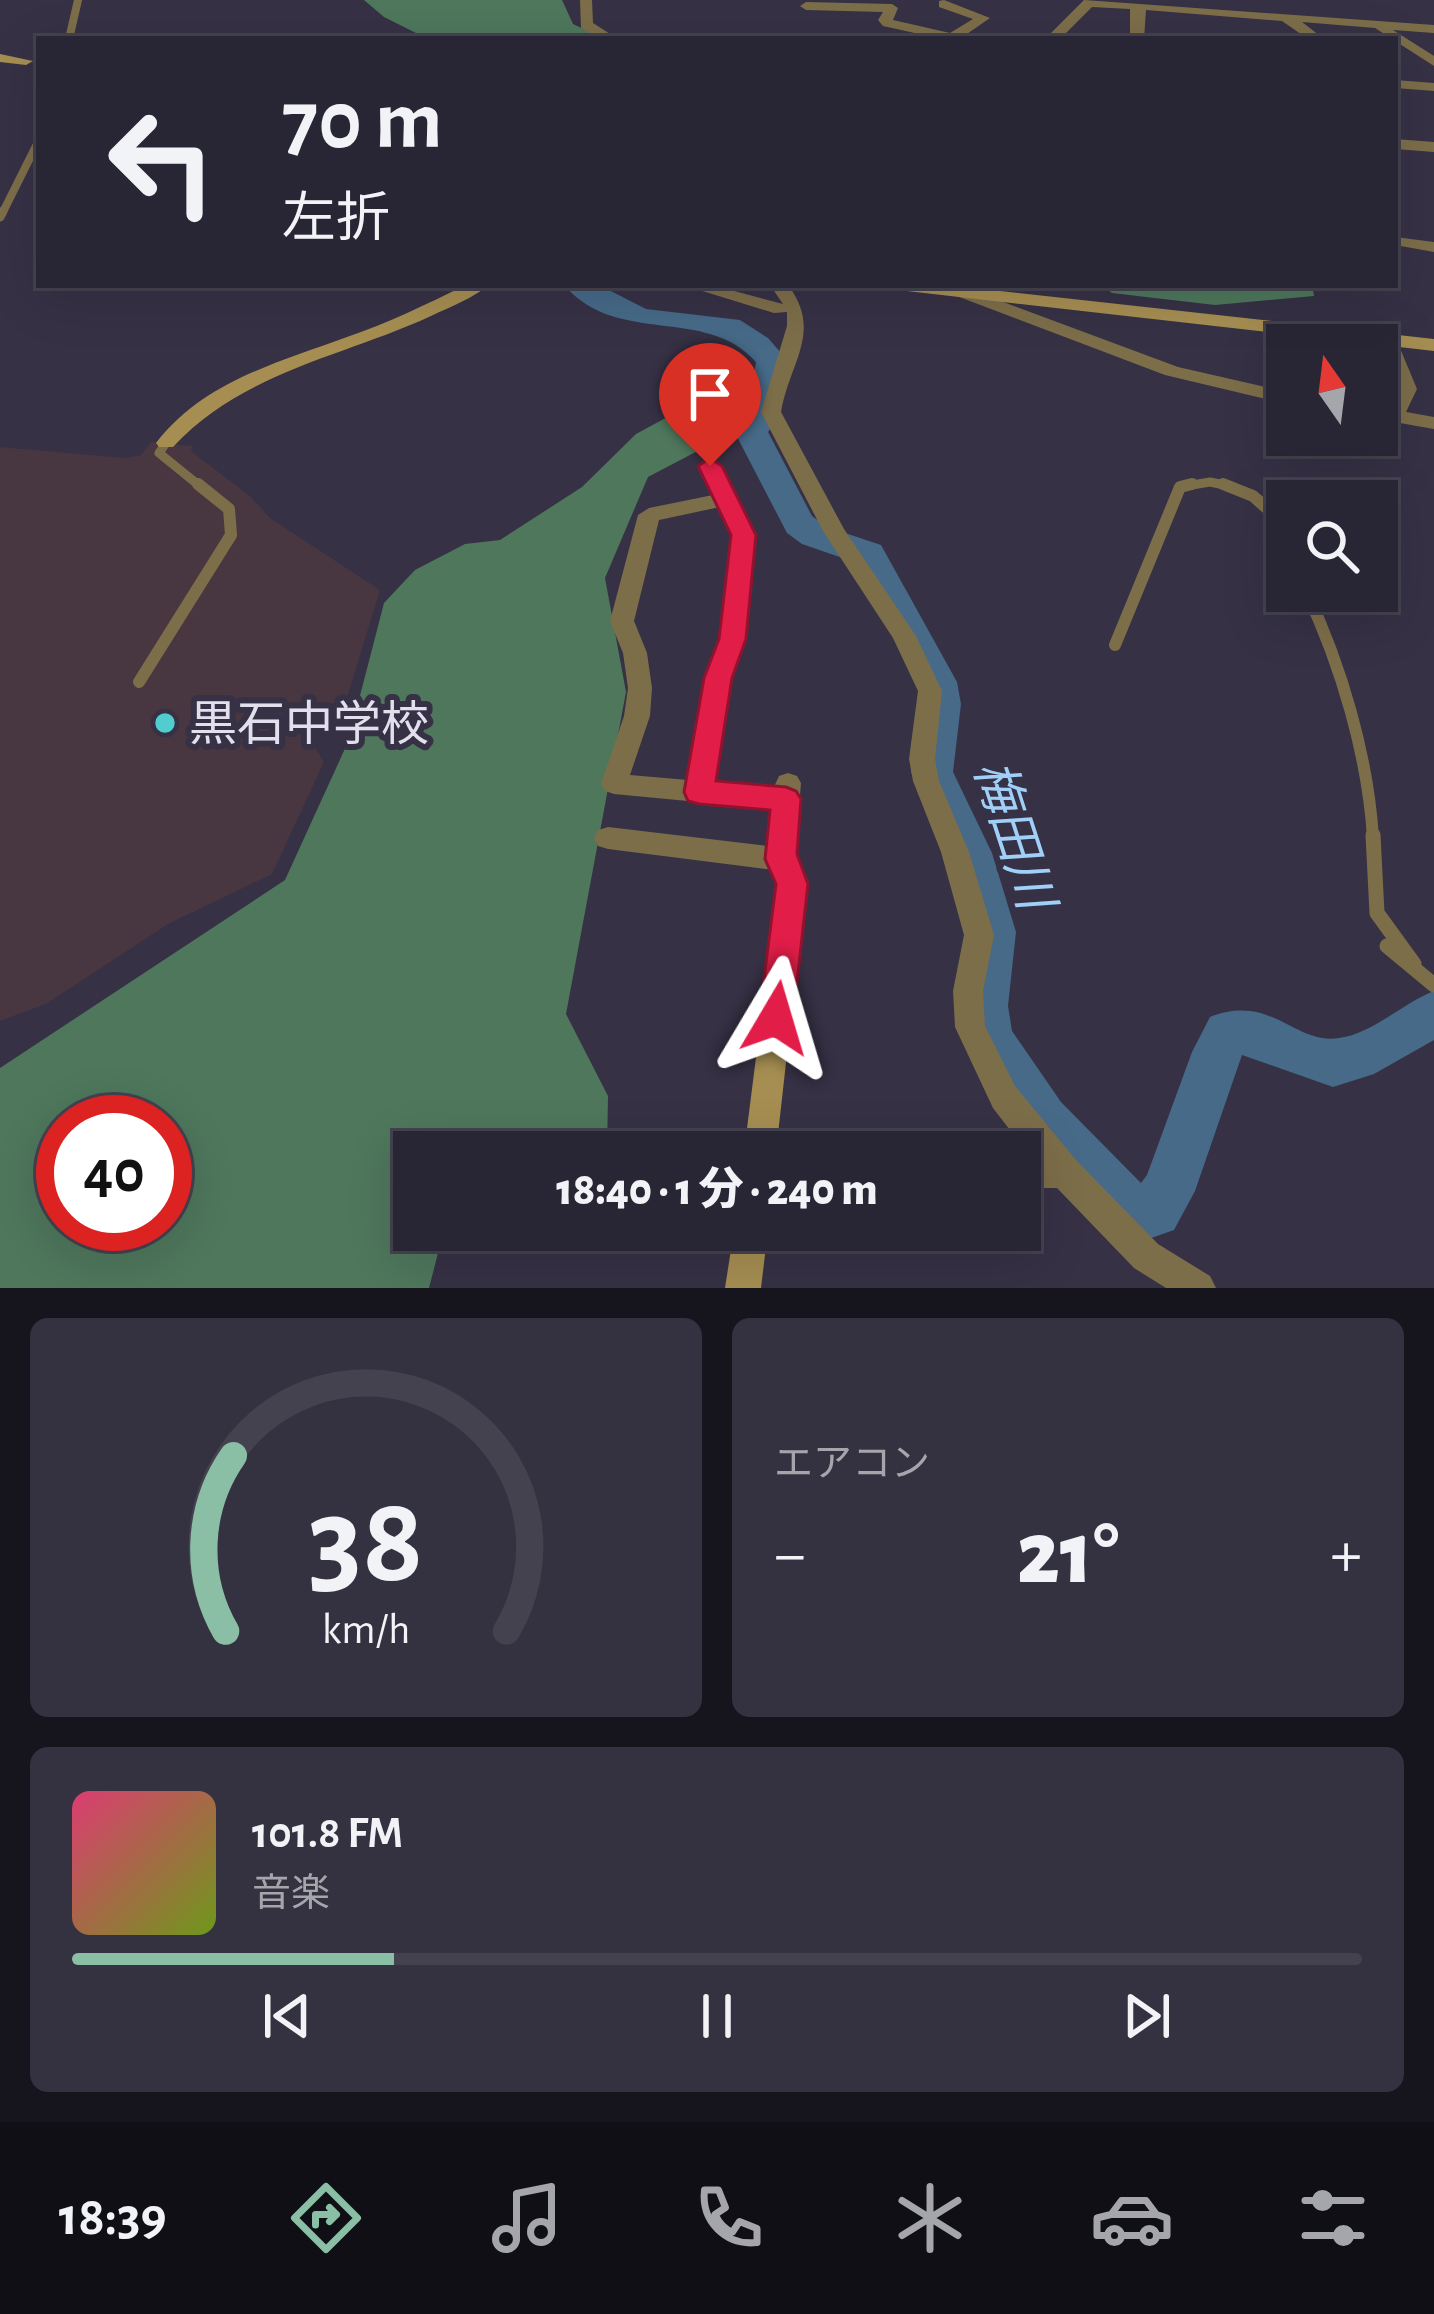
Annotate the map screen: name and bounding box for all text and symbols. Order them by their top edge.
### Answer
text: 70 m [282,80,443,164]
icon: left [84,84,240,240]
text: 左折 [282,193,390,247]
north arrow [1266,324,1398,456]
map controls [1266,324,1398,612]
pin [659,343,761,466]
icon: arrive [677,361,743,427]
button: search [1266,480,1398,612]
place label: 黒石中学校 [189,699,429,750]
marker: 黒石中学校 [152,710,178,736]
water label: 梅田川 [965,754,1064,920]
position arrow [713,955,839,1081]
speed limit sign: 40 [36,1095,192,1251]
text: 18:40 · 1 分 · 240 m [556,1168,878,1213]
text: エアコン [774,1445,930,1484]
text: 38 [308,1480,424,1605]
text: 21° [1017,1510,1119,1600]
text: − [774,1522,806,1588]
text: + [1330,1522,1362,1588]
text: km/h [322,1608,410,1651]
text: 101.8 FM [252,1811,403,1856]
text: 音楽 [252,1875,330,1914]
icon: previous [254,1983,320,2049]
icon: pause [684,1983,750,2049]
icon: next [1114,1983,1180,2049]
icon: directions [284,2176,368,2260]
icon: music [485,2176,569,2260]
icon: phone [687,2176,771,2260]
icon: climate [888,2176,972,2260]
icon: car [1090,2176,1174,2260]
icon: filters [1291,2176,1375,2260]
text: 18:39 [59,2191,167,2245]

